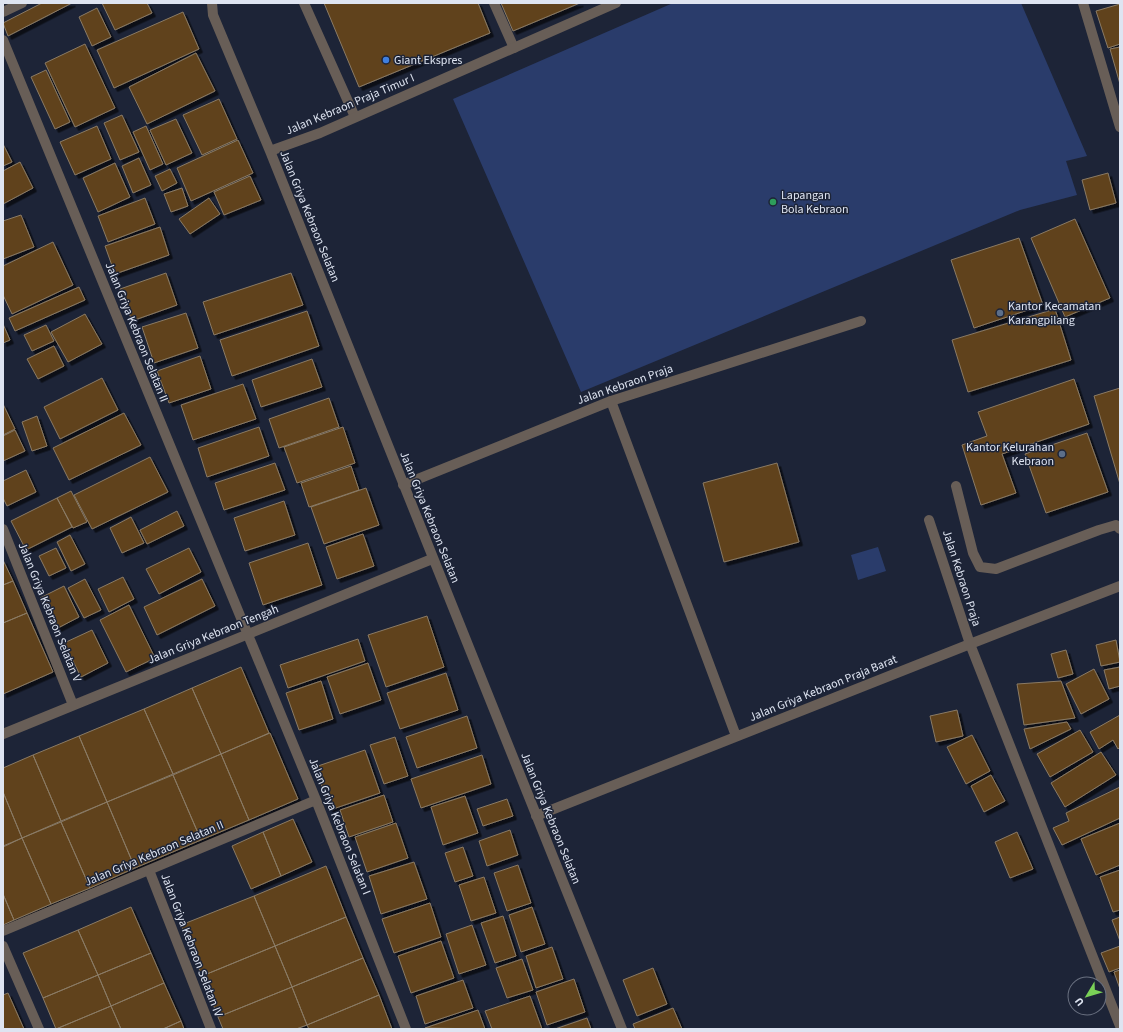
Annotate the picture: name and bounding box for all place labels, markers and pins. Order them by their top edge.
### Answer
place label: Giant Ekspres [394,52,462,69]
marker: Giant Ekspres [381,55,391,65]
place label: Lapangan Bola Kebraon [781,187,849,218]
marker: Lapangan Bola Kebraon [768,197,778,207]
place label: Kantor Kecamatan Karangpilang [1008,298,1101,329]
marker: Kantor Kecamatan Karangpilang [995,308,1005,318]
place label: Kantor Kelurahan Kebraon [966,439,1054,470]
marker: Kantor Kelurahan Kebraon [1057,449,1067,459]

